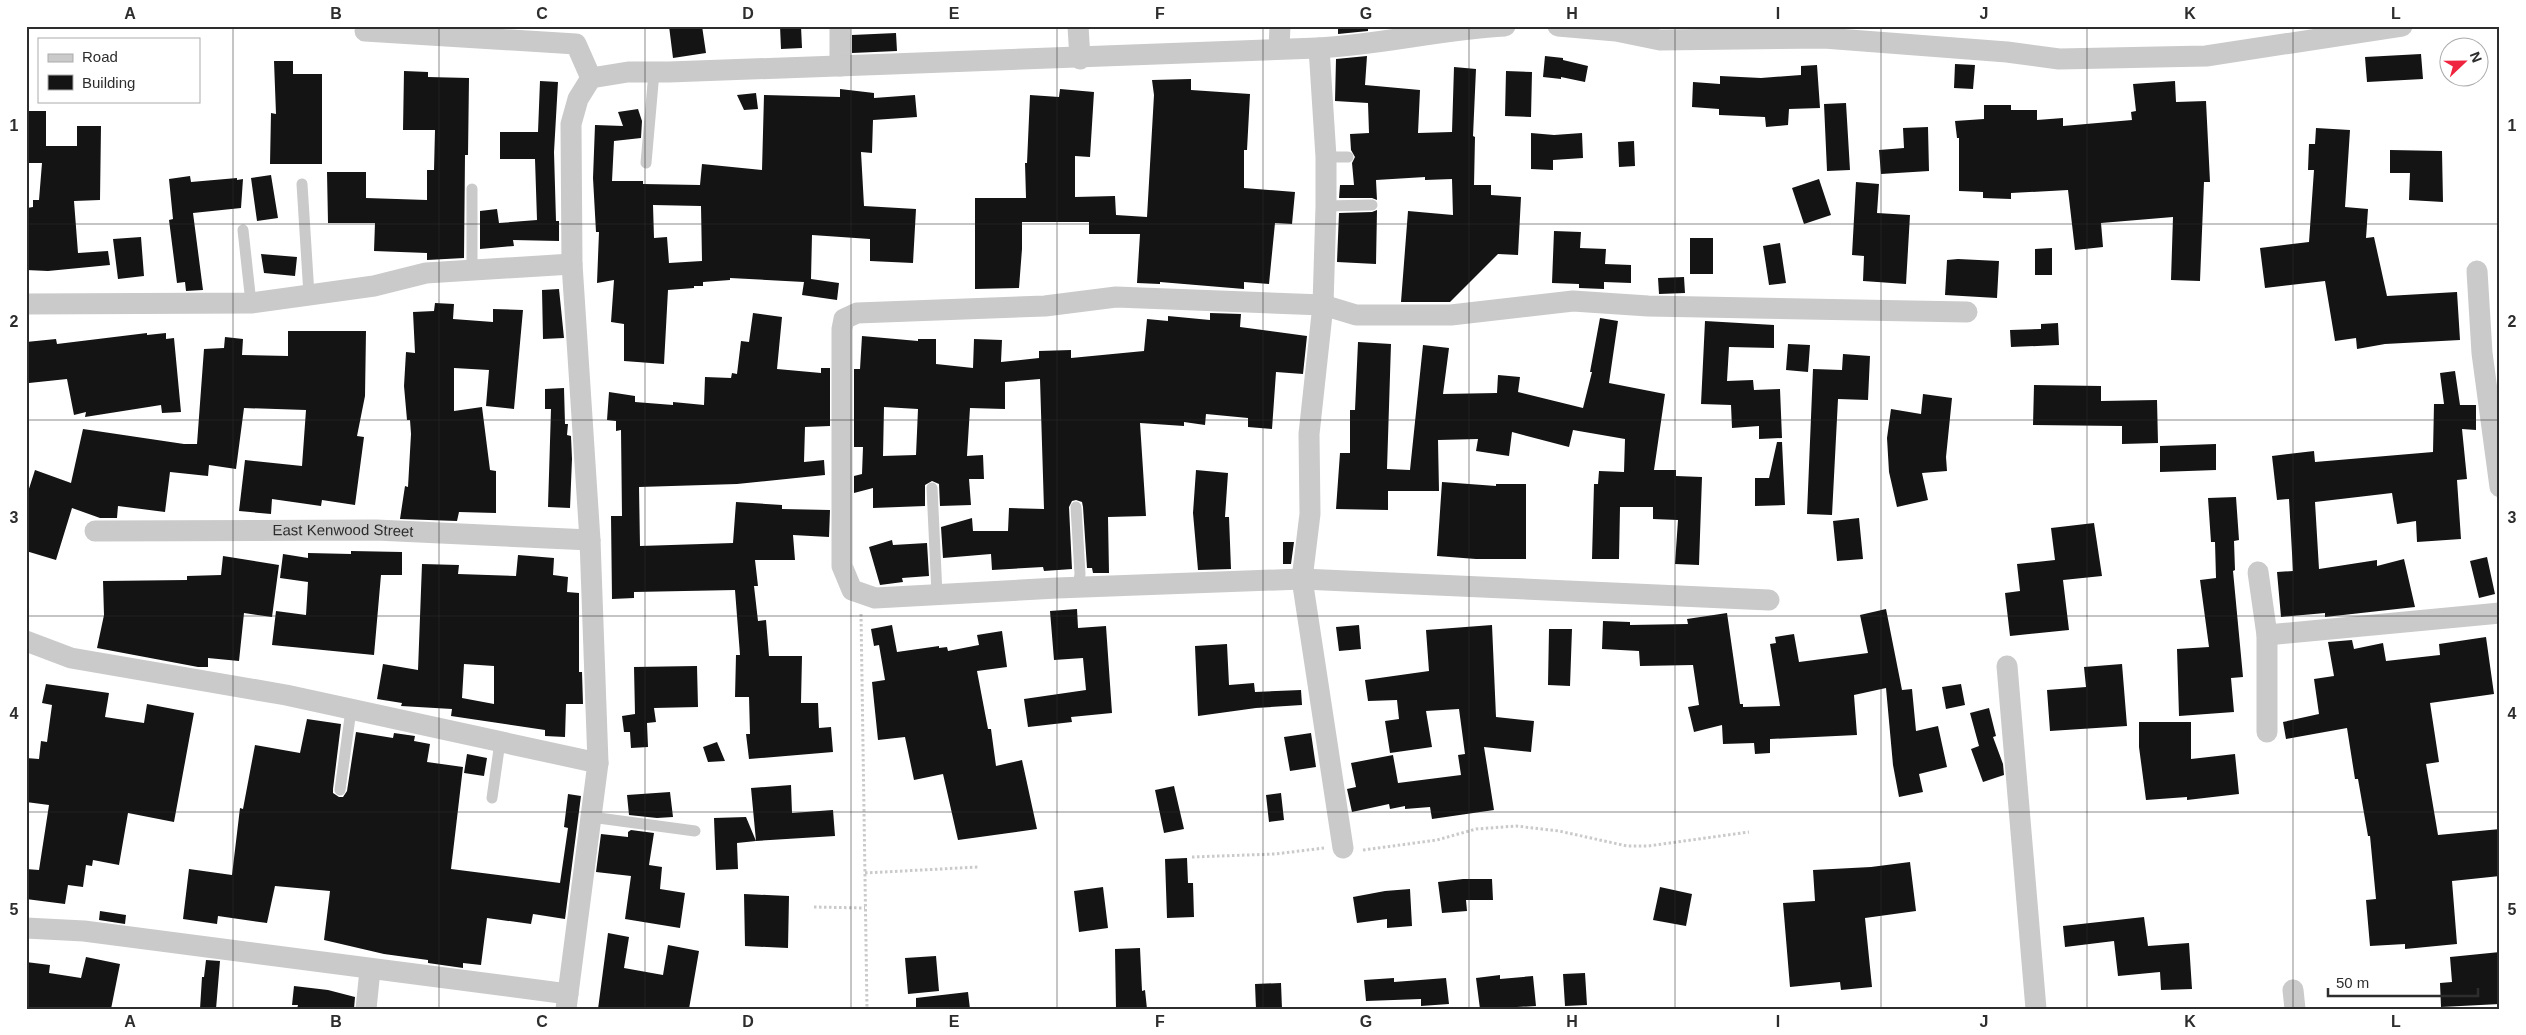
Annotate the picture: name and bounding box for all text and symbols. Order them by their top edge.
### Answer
text: A [124,5,136,22]
text: B [330,5,342,22]
text: C [536,5,548,22]
text: D [742,5,754,22]
text: E [949,5,960,22]
text: F [1155,5,1165,22]
text: G [1360,5,1372,22]
text: H [1566,5,1578,22]
text: I [1776,5,1780,22]
text: J [1980,5,1988,22]
text: K [2184,5,2196,22]
text: L [2391,5,2401,22]
legend [38,38,200,102]
north arrow [2438,38,2488,88]
text: Road [82,48,118,65]
text: N [2467,49,2485,65]
text: Building [82,74,135,91]
text: 1 [10,117,19,134]
text: 1 [2508,117,2517,134]
text: 2 [10,313,19,330]
text: 2 [2508,313,2517,330]
text: 3 [10,509,19,526]
text: 3 [2508,509,2517,526]
street label: East Kenwood Street [272,521,415,540]
text: 4 [10,705,19,722]
text: 4 [2508,705,2517,722]
text: 5 [10,901,19,918]
text: 5 [2508,901,2517,918]
scale bar [2328,965,2478,997]
text: 50 m [2336,974,2369,991]
text: A [124,1013,136,1030]
text: B [330,1013,342,1030]
text: C [536,1013,548,1030]
text: D [742,1013,754,1030]
text: E [949,1013,960,1030]
text: F [1155,1013,1165,1030]
text: G [1360,1013,1372,1030]
text: H [1566,1013,1578,1030]
text: I [1776,1013,1780,1030]
text: J [1980,1013,1988,1030]
text: K [2184,1013,2196,1030]
text: L [2391,1013,2401,1030]

